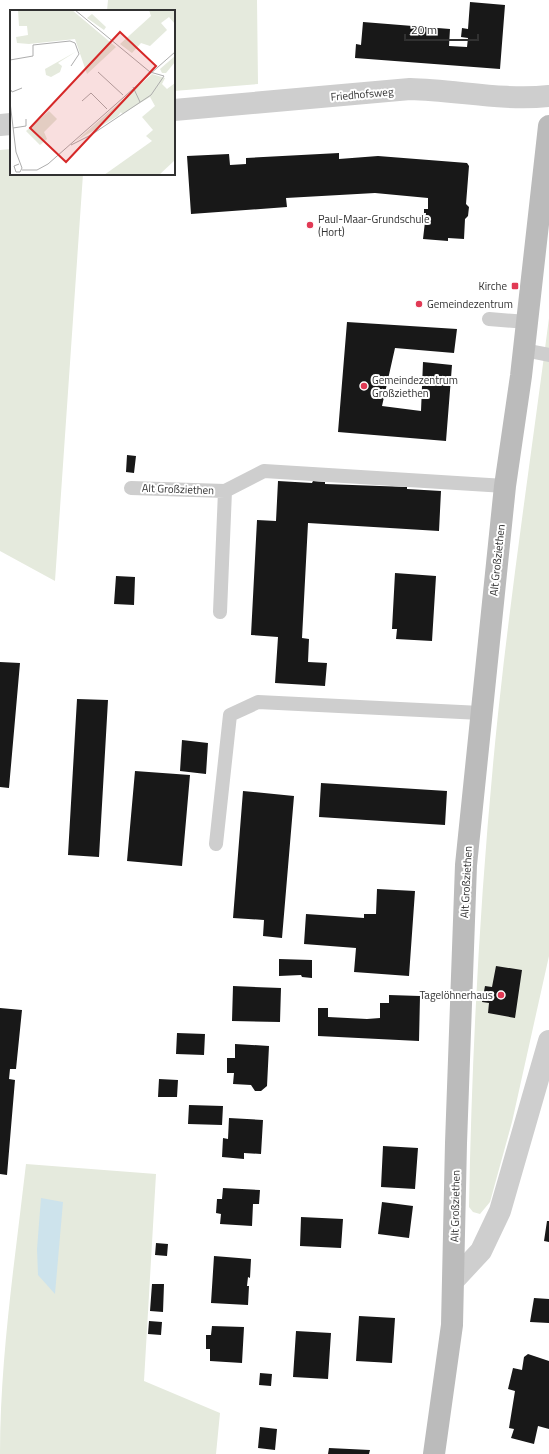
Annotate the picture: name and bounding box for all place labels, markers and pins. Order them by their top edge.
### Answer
place label: Paul-Maar-Grundschule (Hort) [318,211,430,240]
marker: Paul-Maar-Grundschule (Hort) [305,220,315,230]
place label: Kirche [478,278,507,294]
marker: Kirche [510,281,520,291]
place label: Gemeindezentrum [427,296,513,312]
marker: Gemeindezentrum [414,299,424,309]
place label: Gemeindezentrum Großziethen [372,372,458,401]
marker: Gemeindezentrum Großziethen [359,381,369,391]
place label: Tagelöhnerhaus [420,987,493,1003]
marker: Tagelöhnerhaus [496,990,506,1000]

